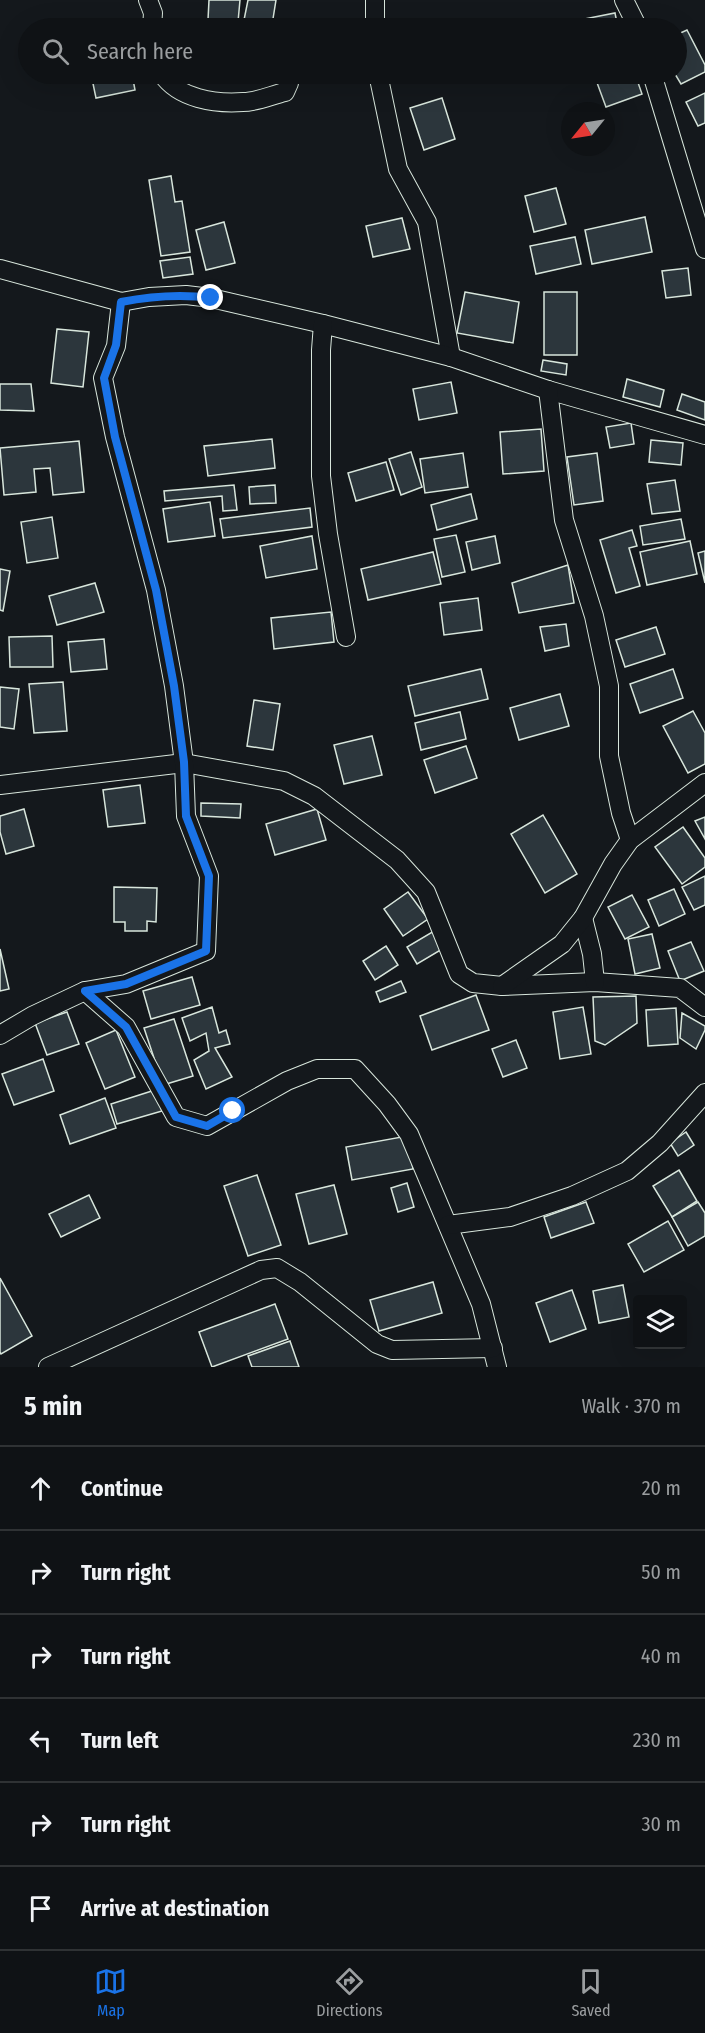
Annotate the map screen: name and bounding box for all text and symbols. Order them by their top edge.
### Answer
search box [18,18,687,84]
icon: search [39,35,72,68]
text: Search here [87,38,193,65]
north arrow [561,102,615,156]
route end [197,284,223,310]
route start [219,1097,245,1123]
map controls [633,1295,687,1349]
button: layers [633,1295,687,1349]
text: 5 min [24,1391,82,1422]
text: Walk · 370 m [581,1394,681,1418]
icon: ahead [24,1472,57,1505]
text: Continue [81,1475,163,1502]
text: 20 m [642,1476,681,1500]
icon: right [24,1556,57,1589]
text: Turn right [81,1559,170,1586]
text: 50 m [641,1560,681,1584]
icon: right [24,1640,57,1673]
text: Turn right [81,1643,170,1670]
text: 40 m [641,1644,681,1668]
icon: left [24,1724,57,1757]
text: Turn left [81,1727,159,1754]
text: 230 m [633,1728,681,1752]
icon: right [24,1808,57,1841]
text: Turn right [81,1811,170,1838]
text: 30 m [641,1812,681,1836]
icon: arrive [24,1892,57,1925]
text: Arrive at destination [81,1895,269,1922]
tab: Map [94,1965,127,2020]
tab: Directions [316,1965,383,2020]
tab: Saved [571,1965,611,2020]

